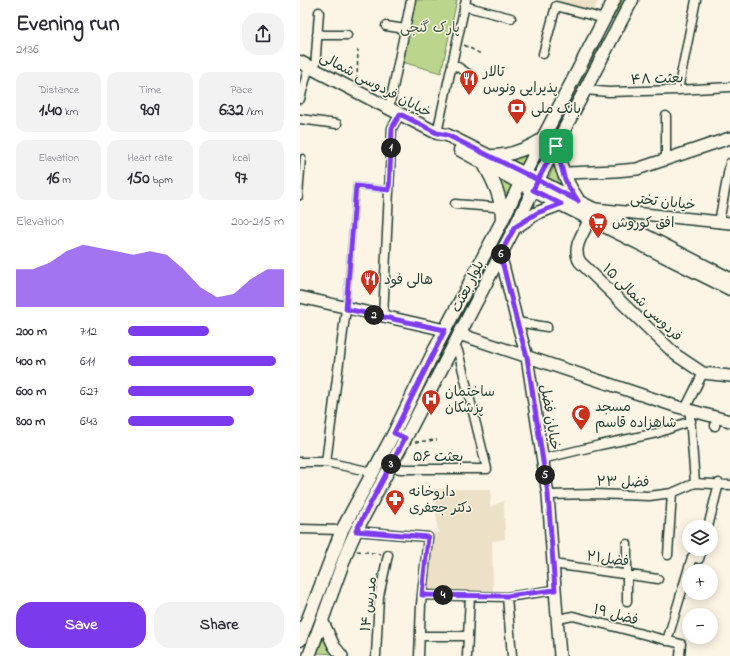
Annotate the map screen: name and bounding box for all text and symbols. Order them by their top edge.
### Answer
text: Evening run [16,9,120,41]
button: share [242,13,284,55]
park label: پارک گنجی [400,18,460,39]
text: 21:36 [16,40,39,59]
street label: خیابان فردوسی شمالی [316,47,435,124]
place label: تالار پذیرایی ونوس [482,62,558,99]
restaurant icon: تالار پذیرایی ونوس [458,68,480,96]
street label: بعثت ۴۸ [630,68,684,91]
text: Distance [38,82,79,98]
text: Time [139,82,161,98]
text: Pace [231,82,252,98]
bank icon: بانک ملی [506,97,528,125]
text: 1.40 [39,98,62,123]
text: 9:09 [140,98,160,123]
text: 6:32 [219,98,244,123]
place label: بانک ملی [531,99,581,120]
text: km [62,104,78,120]
text: /km [244,104,263,120]
pin [539,129,573,163]
icon: arrive [545,135,567,157]
pin: 1 [381,138,401,158]
text: 1 [389,140,393,156]
text: Elevation [38,150,79,166]
text: Heart rate [127,150,173,166]
text: kcal [233,150,250,166]
text: 16 [47,166,59,191]
text: 150 [127,166,150,191]
text: 97 [235,166,247,191]
text: m [59,172,71,188]
text: bpm [150,172,173,188]
street label: خیابان تختی [629,189,696,216]
supermarket icon: افق کوروش [587,211,609,239]
text: Elevation [16,212,64,231]
text: 200–215 m [231,212,284,231]
place label: افق کوروش [612,213,674,234]
pin: 6 [491,244,511,264]
text: 6 [499,246,503,262]
street label: بلوار بعثت [446,257,490,316]
street label: فردوسی شمالی ۱۵ [597,259,687,347]
restaurant icon: هالی فود [359,268,381,296]
place label: هالی فود [384,270,433,291]
pin: 2 [364,305,384,325]
text: 2 [371,307,377,323]
text: 200 m [16,322,47,341]
text: 7:12 [80,322,97,341]
text: 400 m [16,352,46,371]
text: 6:11 [80,352,95,371]
text: 600 m [16,382,46,401]
text: 6:27 [80,382,99,401]
place label: ساختمان پزشکان [445,382,495,419]
street label: خیابان فضل [534,383,565,452]
hospital icon: ساختمان پزشکان [420,388,442,416]
place label: مسجد شاهزاده قاسم [595,397,677,434]
mosque icon: مسجد شاهزاده قاسم [570,403,592,431]
text: 800 m [16,412,45,431]
text: 6:43 [80,412,98,431]
street label: بعثت ۵۶ [413,447,463,468]
pin: 3 [381,454,401,474]
text: 3 [389,456,393,472]
pin: 5 [535,465,555,485]
text: 5 [542,467,548,483]
street label: فضل ۲۳ [596,472,650,493]
place label: داروخانه دکتر جعفری [409,482,472,519]
pharmacy icon: داروخانه دکتر جعفری [384,488,406,516]
map controls [682,520,718,644]
button: layers [682,520,718,556]
street label: فضل۲۱ [585,546,630,573]
button: + [682,564,718,600]
street label: مدرس ۱۴ [356,575,383,633]
pin: 4 [433,585,453,605]
text: 4 [441,587,445,603]
street label: فضل ۱۹ [591,599,640,632]
button: Save [16,602,146,648]
button: Share [154,602,284,648]
button: − [682,608,718,644]

